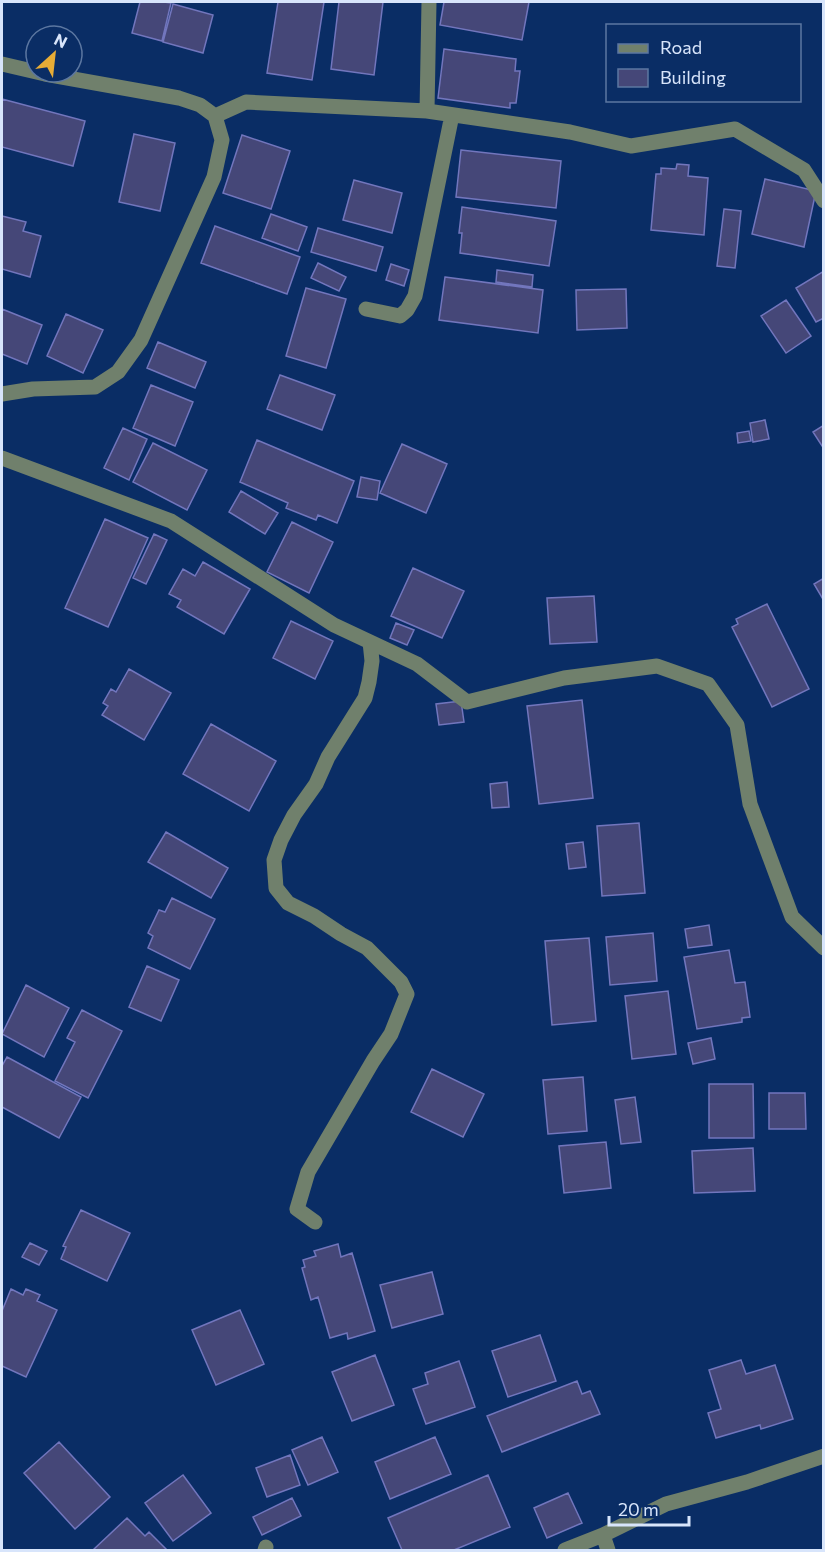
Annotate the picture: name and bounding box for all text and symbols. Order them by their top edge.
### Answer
north arrow [24,24,84,84]
legend [606,24,801,102]
text: N [51,29,71,51]
text: Road [660,36,702,58]
text: Building [660,66,726,88]
scale bar [609,1489,688,1527]
text: 20 m [618,1498,659,1520]

